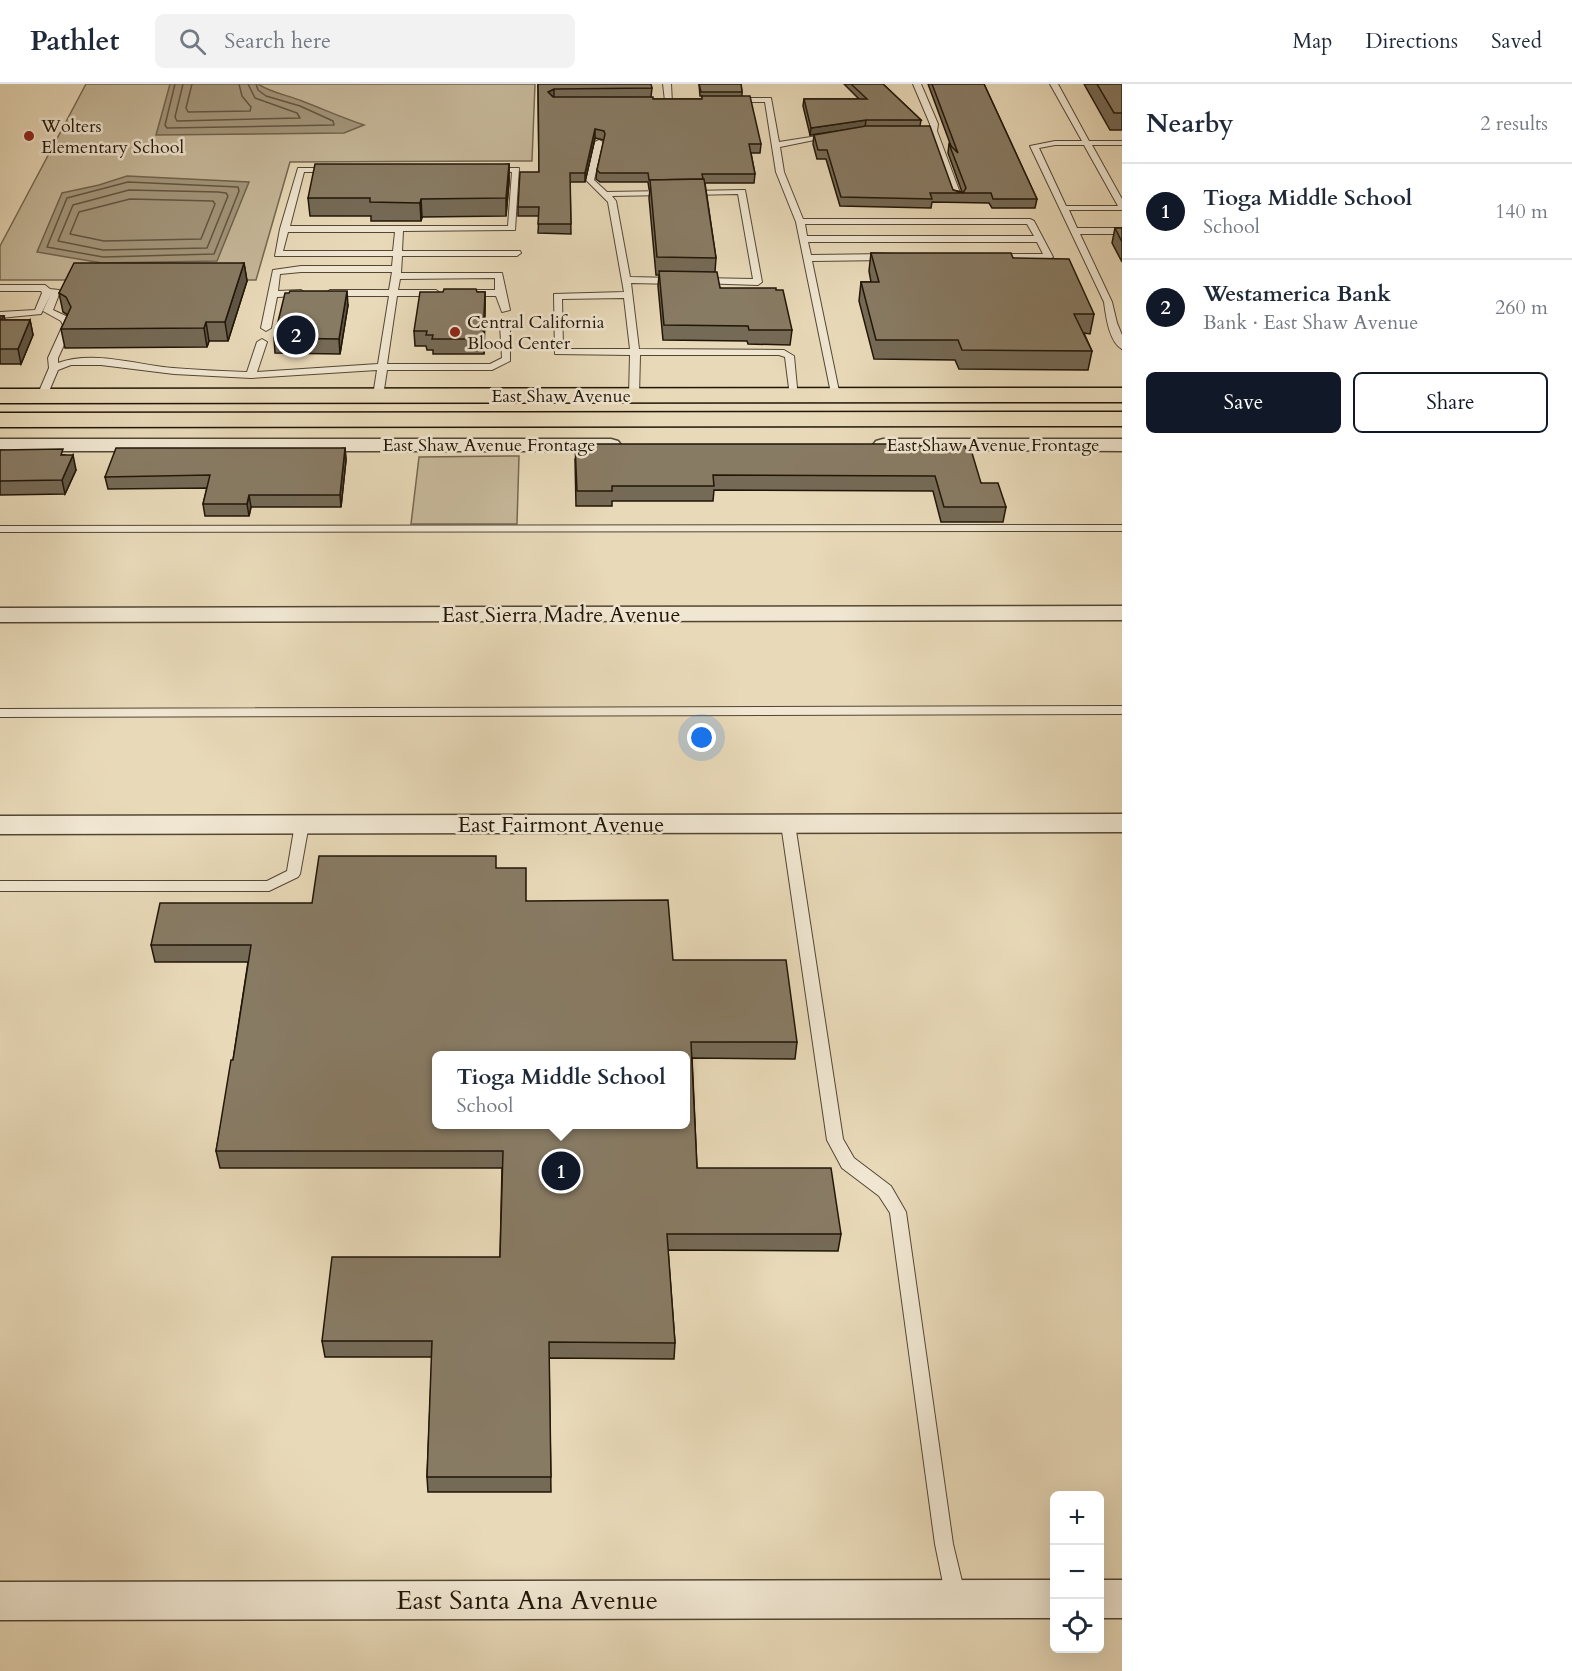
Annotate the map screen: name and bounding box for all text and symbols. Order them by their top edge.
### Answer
search box [155,14,575,68]
text: Pathlet [30,22,119,60]
icon: search [176,25,209,58]
text: Search here [224,26,331,56]
text: Map [1292,27,1332,56]
text: Directions [1365,27,1458,56]
text: Saved [1491,27,1542,56]
text: Nearby [1146,106,1234,141]
text: 2 results [1480,110,1548,137]
place label: Wolters Elementary School [40,114,184,160]
marker: Wolters Elementary School [22,129,36,143]
text: Tioga Middle School [1203,183,1412,213]
text: 1 [1160,198,1171,225]
text: 140 m [1495,198,1548,225]
text: School [1203,213,1260,240]
text: Westamerica Bank [1203,279,1391,309]
text: 2 [1160,294,1171,321]
text: 260 m [1495,294,1548,321]
text: Bank · East Shaw Avenue [1203,309,1418,336]
place label: Central California Blood Center [467,310,605,356]
pin: 2 [276,312,316,358]
marker: Central California Blood Center [448,325,462,339]
button: Save [1146,372,1341,433]
button: Share [1353,372,1548,433]
street label: East Shaw Avenue [491,384,631,409]
street label: East Shaw Avenue Frontage [382,433,596,458]
street label: East Shaw Avenue Frontage [886,433,1100,458]
street label: East Sierra Madre Avenue [441,600,681,630]
your location [687,723,716,752]
street label: East Fairmont Avenue [458,810,664,840]
popup [432,1051,690,1129]
text: Tioga Middle School [456,1062,666,1092]
text: School [456,1092,513,1119]
pin: 1 [542,1148,580,1194]
map controls [1050,1491,1104,1653]
button: + [1050,1491,1104,1545]
button: − [1050,1545,1104,1599]
street label: East Santa Ana Avenue [396,1582,658,1619]
button: locate [1050,1599,1104,1653]

